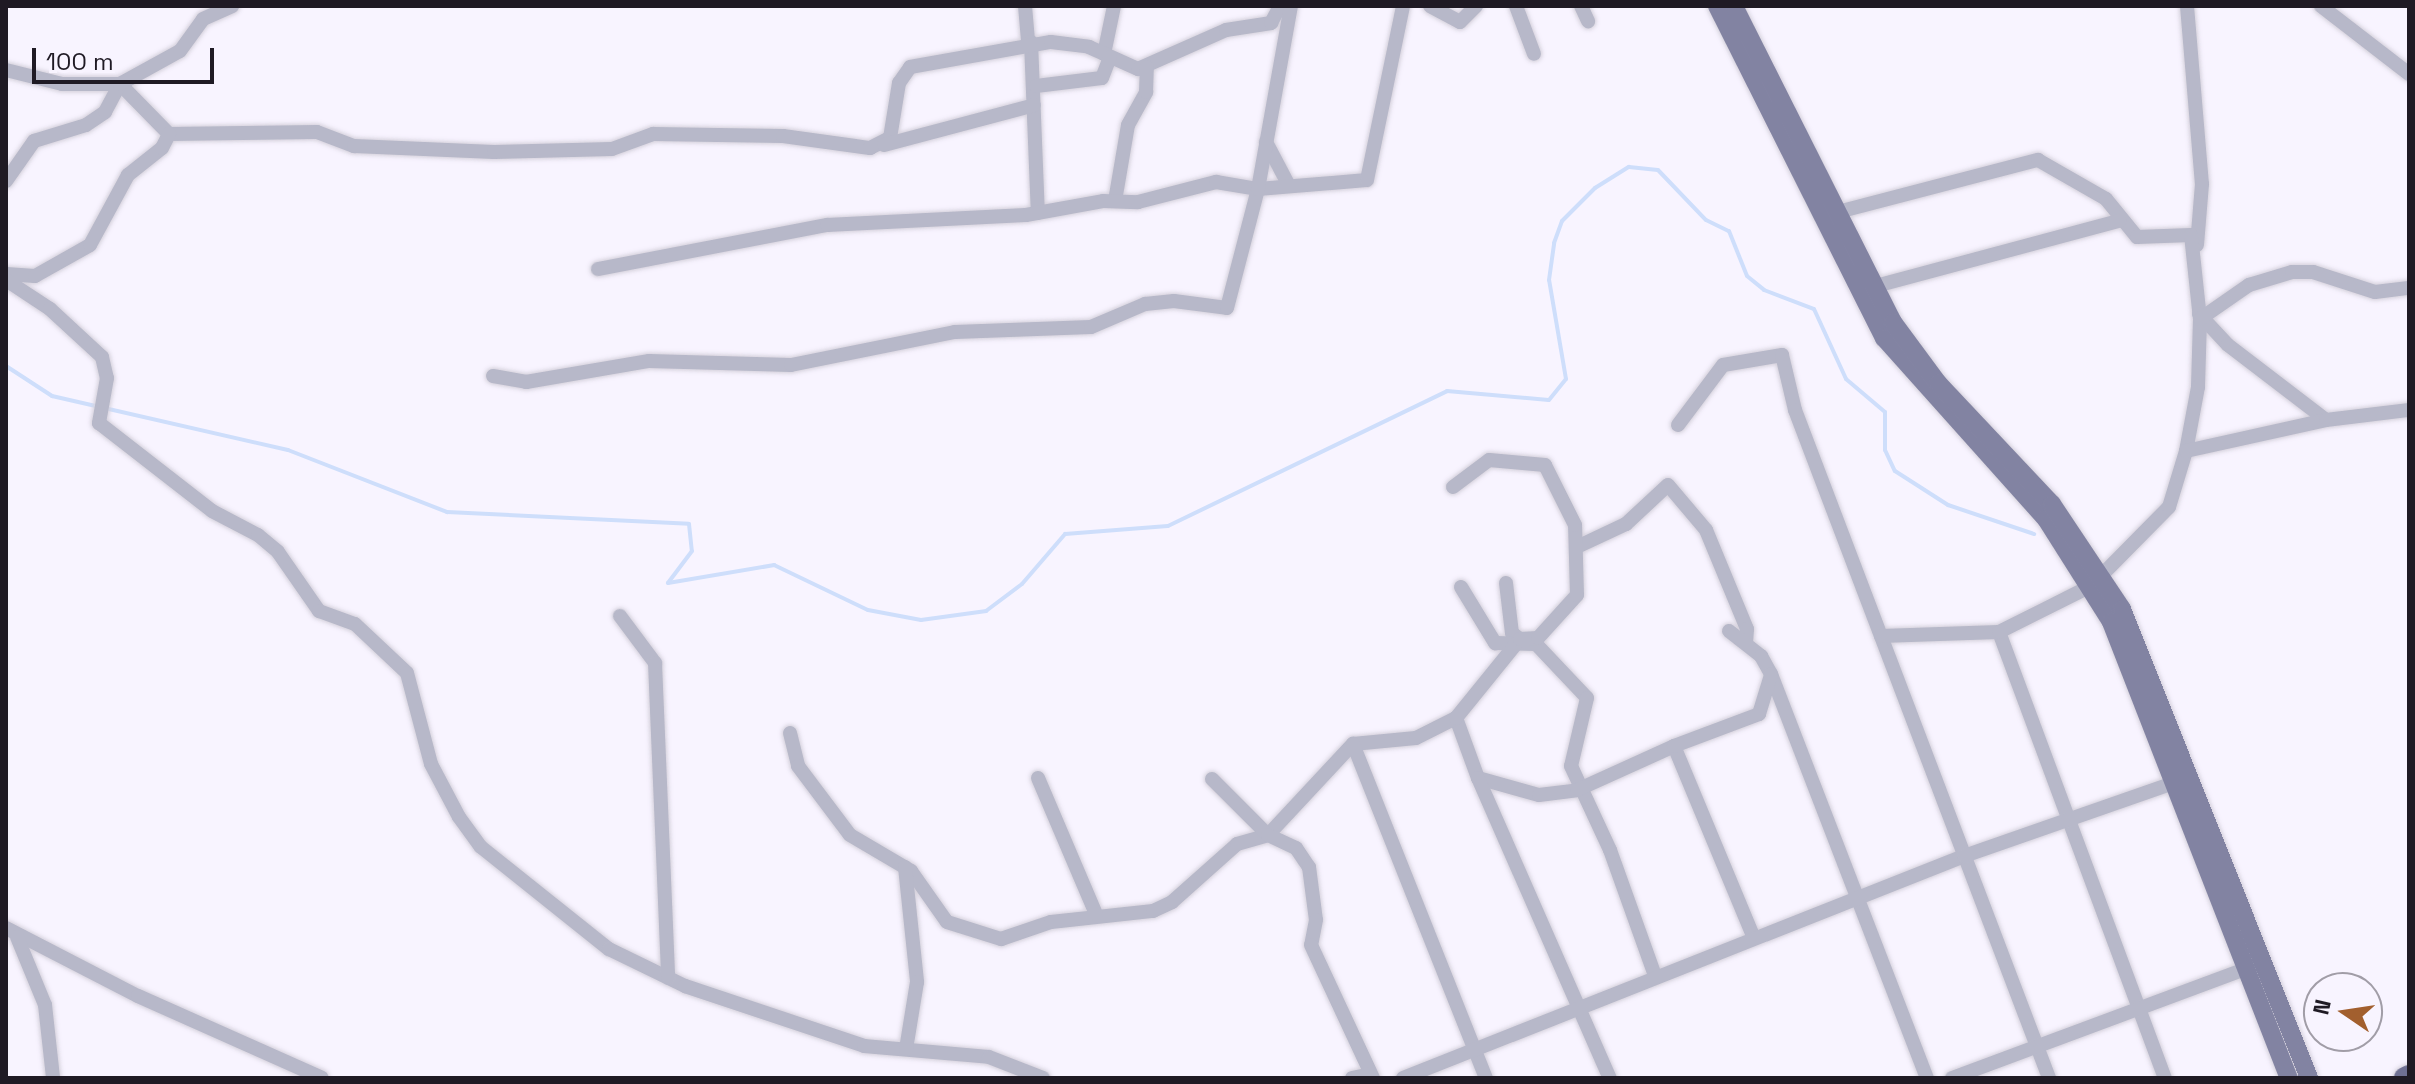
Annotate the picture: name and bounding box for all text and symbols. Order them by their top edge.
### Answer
scale bar [36,32,218,82]
text: 100 m [46,46,114,77]
north arrow [2303,972,2383,1052]
text: N [2306,997,2337,1017]

